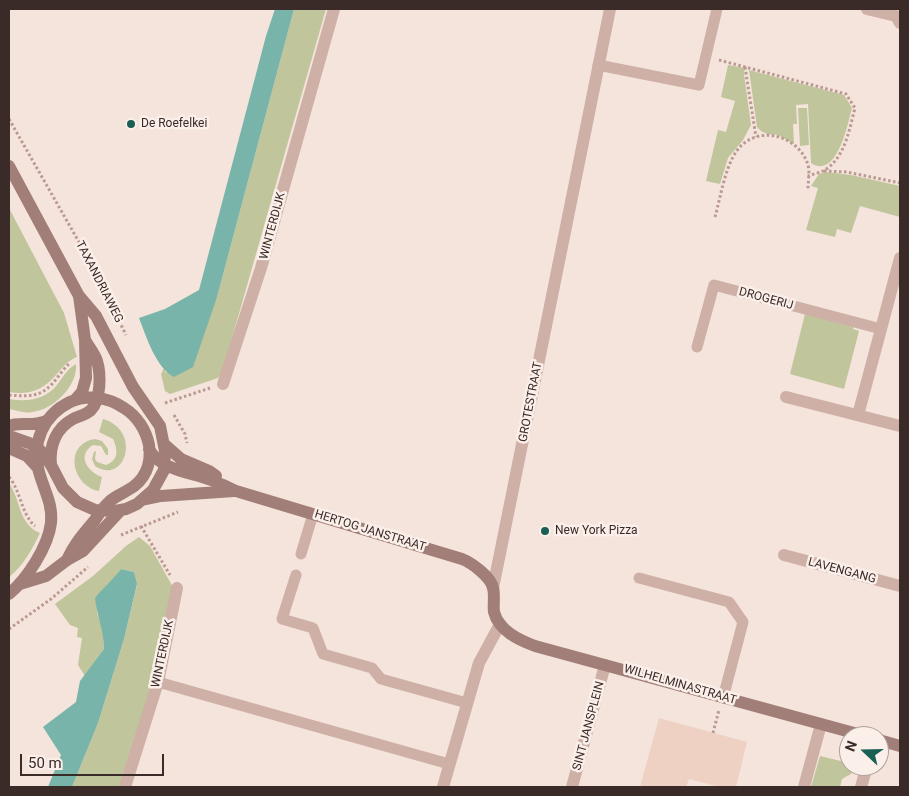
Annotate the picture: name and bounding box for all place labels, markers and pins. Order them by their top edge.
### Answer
place label: De Roefelkei [141,117,207,131]
marker: De Roefelkei [125,118,137,130]
place label: New York Pizza [555,524,638,538]
marker: New York Pizza [539,525,551,537]

